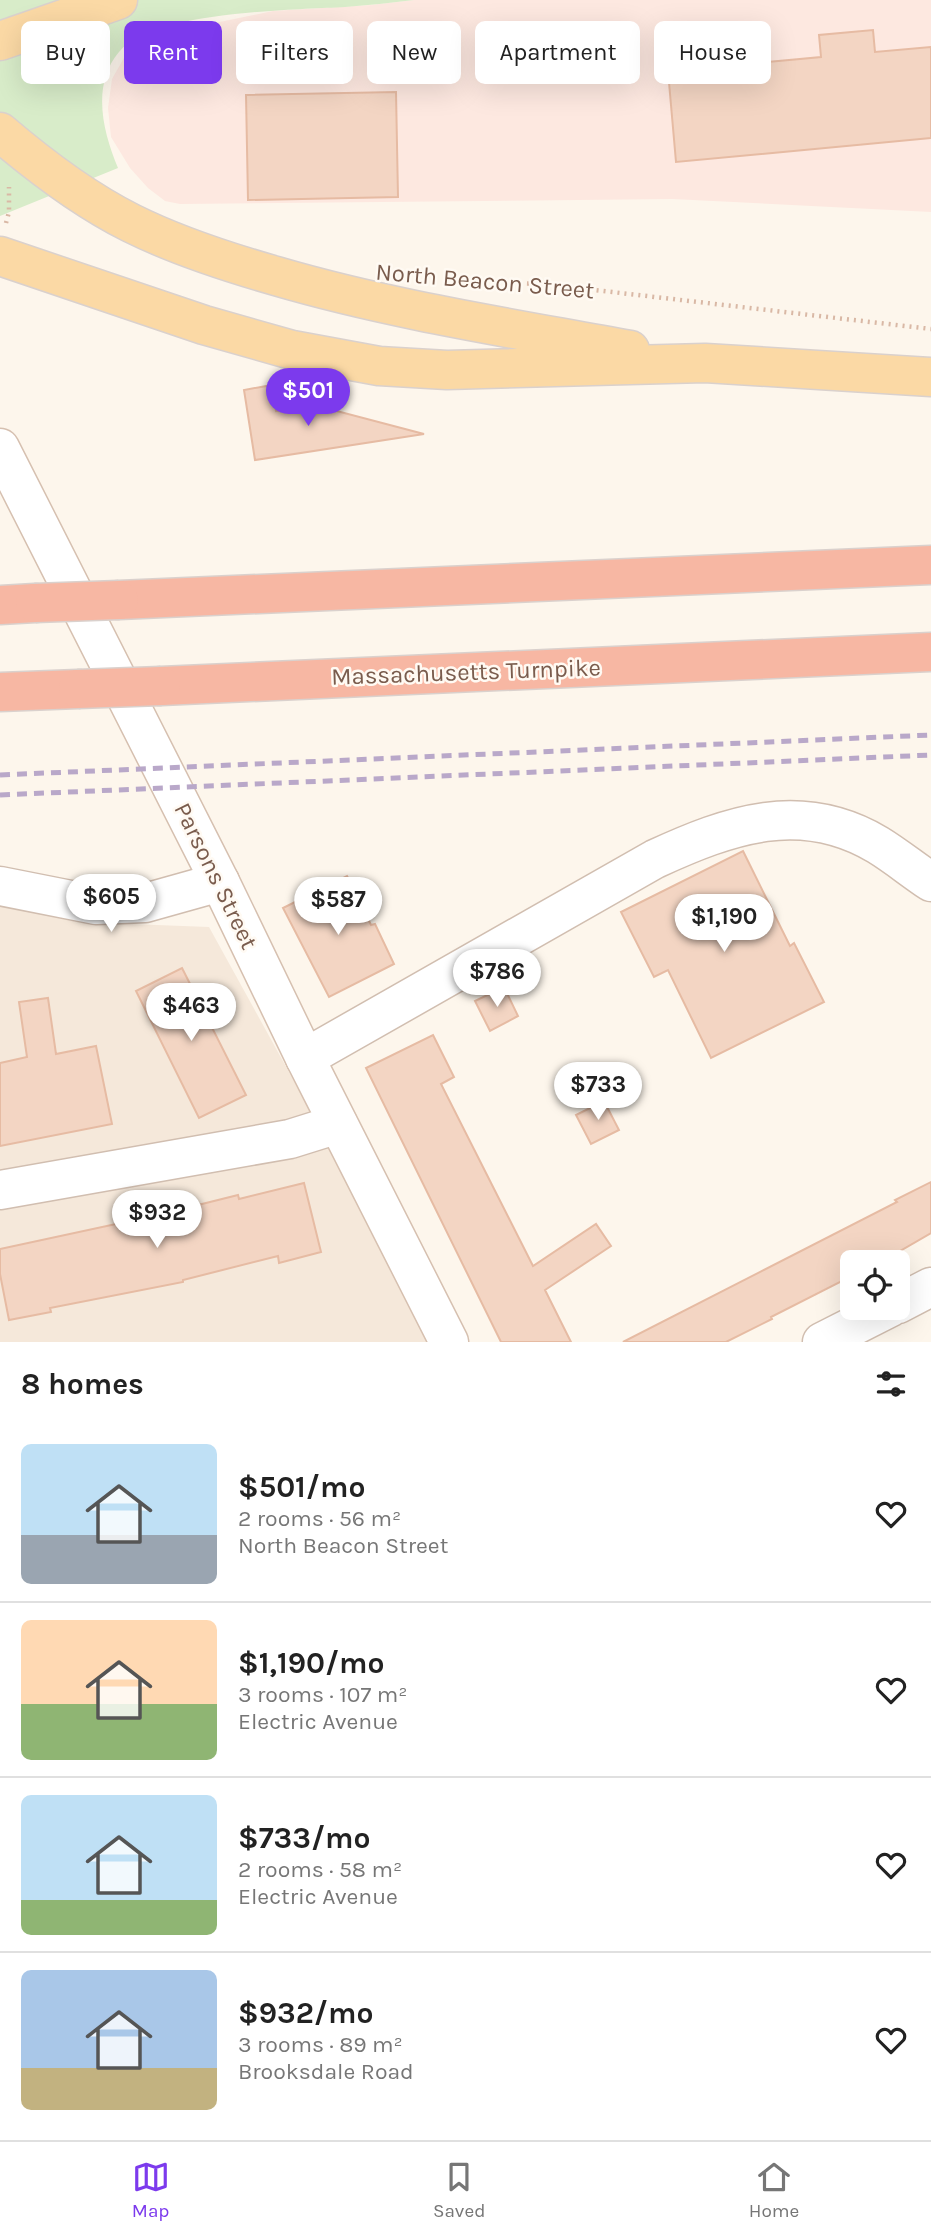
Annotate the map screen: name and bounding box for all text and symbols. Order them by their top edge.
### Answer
chip: Buy [21,21,110,84]
chip: Rent [124,21,222,84]
chip: Filters [236,21,353,84]
chip: New [367,21,461,84]
chip: Apartment [475,21,640,84]
chip: House [654,21,771,84]
street label: North Beacon Street [374,257,596,305]
pin: $501 [267,368,349,428]
text: $501 [282,377,334,404]
street label: Massachusetts Turnpike [331,653,601,691]
street label: Parsons Street [168,798,264,954]
pin: $605 [70,874,152,934]
pin: $587 [297,878,379,937]
text: $605 [82,883,140,910]
text: $587 [310,886,366,913]
pin: $1,190 [667,894,781,954]
text: $1,190 [691,903,757,930]
pin: $786 [456,950,538,1009]
text: $786 [469,958,525,985]
pin: $463 [150,984,232,1043]
text: $463 [162,992,220,1019]
pin: $733 [557,1062,639,1122]
text: $733 [570,1071,626,1098]
pin: $932 [116,1190,198,1250]
text: $932 [128,1199,186,1226]
map controls [840,1250,910,1320]
button: locate [840,1250,910,1320]
icon: filters [872,1365,910,1403]
text: 8 homes [21,1366,144,1402]
text: $501/mo [238,1469,365,1505]
icon: home [77,1472,161,1556]
icon: heart [872,1495,910,1533]
text: 2 rooms · 56 m² [238,1505,401,1532]
text: North Beacon Street [238,1532,448,1559]
text: $1,190/mo [238,1645,385,1681]
icon: home [77,1648,161,1732]
icon: heart [872,1671,910,1709]
text: 3 rooms · 107 m² [238,1681,407,1708]
text: Electric Avenue [238,1708,398,1735]
text: $733/mo [238,1820,371,1856]
icon: home [77,1823,161,1907]
icon: heart [872,1846,910,1884]
text: 2 rooms · 58 m² [238,1856,402,1883]
text: Electric Avenue [238,1883,398,1910]
text: $932/mo [238,1995,373,2031]
icon: home [77,1998,161,2082]
icon: heart [872,2021,910,2059]
text: 3 rooms · 89 m² [238,2031,403,2058]
text: Brooksdale Road [238,2058,414,2085]
tab: Map [132,2158,170,2222]
tab: Saved [433,2158,485,2222]
tab: Home [749,2158,799,2222]

